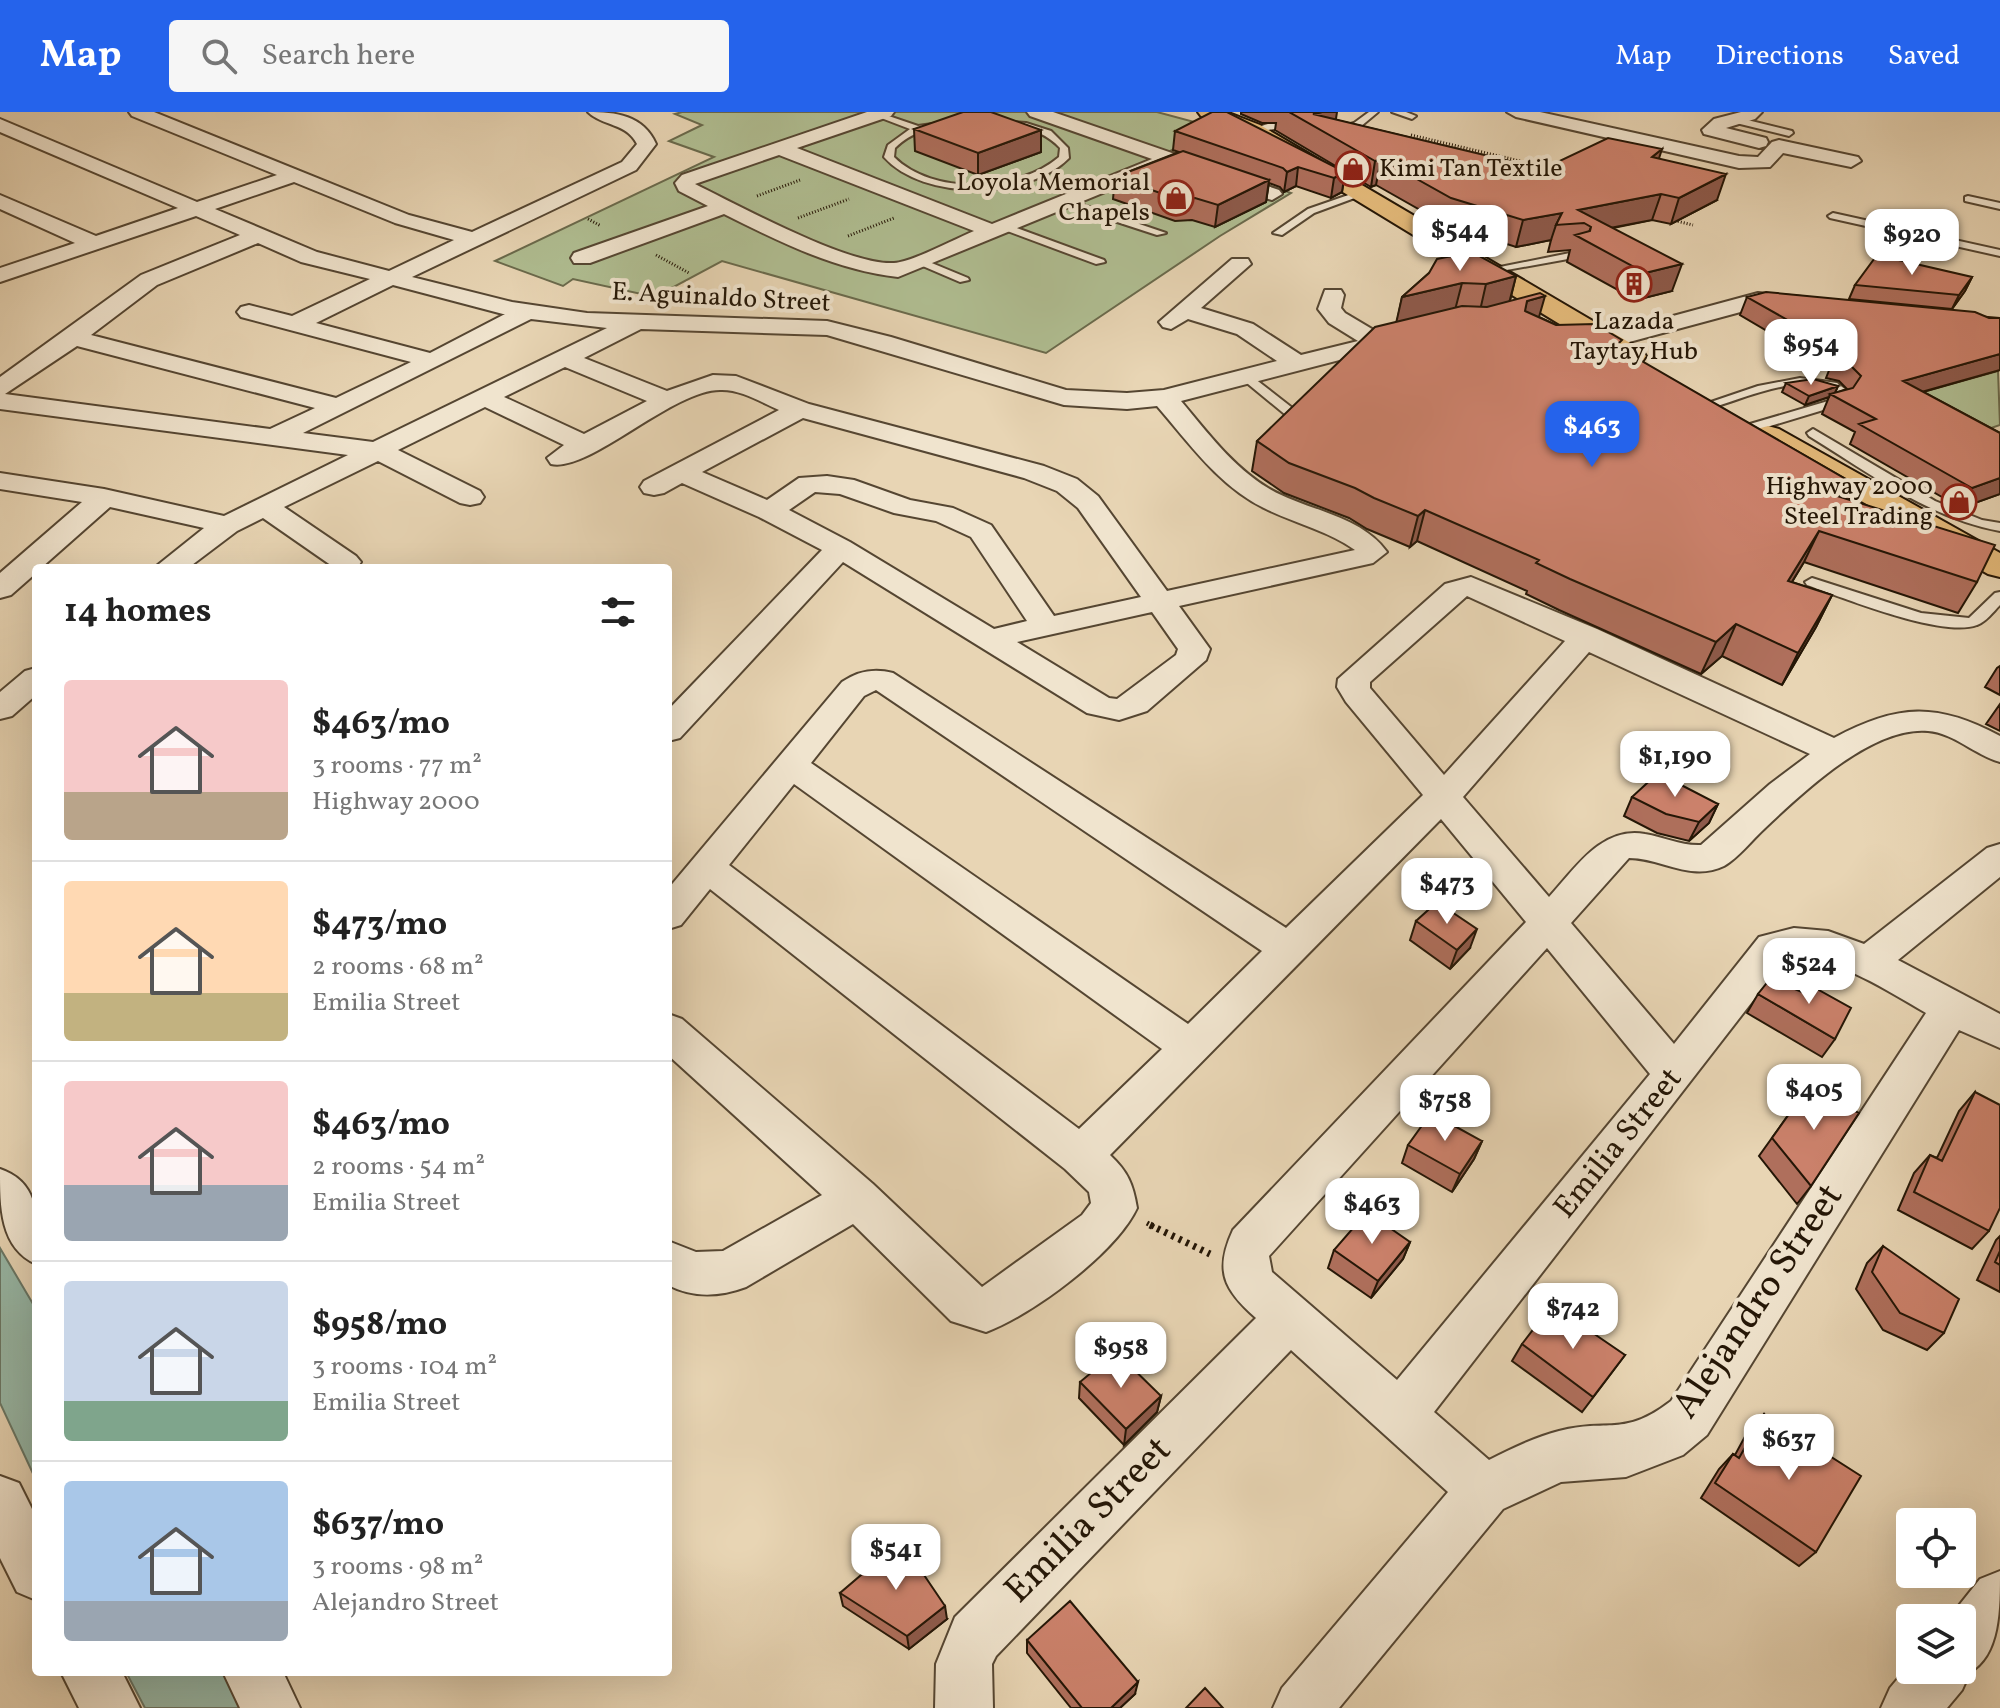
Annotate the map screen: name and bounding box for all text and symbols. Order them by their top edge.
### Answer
search box [169,20,729,92]
text: Map [40,30,121,83]
icon: search [197,34,241,78]
text: Search here [261,35,415,77]
text: Map [1616,37,1672,76]
text: Directions [1716,37,1844,76]
text: Saved [1888,37,1960,76]
shop icon: Kimi Tan Textile [1334,150,1372,188]
place label: Kimi Tan Textile [1379,151,1563,187]
place label: Loyola Memorial Chapels [956,165,1150,231]
shop icon: Loyola Memorial Chapels [1157,179,1195,217]
pin: $544 [1413,205,1507,273]
pin: $920 [1865,209,1959,277]
text: $544 [1431,213,1489,249]
text: $920 [1883,217,1941,253]
building icon: Lazada Taytay Hub [1615,265,1653,303]
street label: E. Aguinaldo Street [611,274,831,322]
place label: Lazada Taytay Hub [1570,304,1698,370]
pin: $954 [1764,319,1858,387]
text: $954 [1783,327,1840,363]
pin: $463 [1545,401,1639,469]
text: $463 [1563,409,1621,445]
place label: Highway 2000 Steel Trading [1765,469,1933,535]
shop icon: Highway 2000 Steel Trading [1940,483,1978,521]
text: 14 homes [64,589,211,636]
icon: filters [596,590,640,634]
text: $463/mo [312,701,450,748]
icon: home [128,712,224,808]
pin: $1,190 [1610,731,1740,799]
text: $1,190 [1638,739,1712,775]
text: 3 rooms · 77 m² [312,748,482,784]
text: Highway 2000 [312,784,480,820]
pin: $473 [1400,858,1494,926]
text: $473 [1419,866,1475,902]
text: $473/mo [312,902,447,949]
icon: home [128,913,224,1009]
pin: $524 [1762,938,1856,1006]
text: $524 [1781,946,1837,982]
text: 2 rooms · 68 m² [312,949,484,985]
text: Emilia Street [312,985,460,1021]
street label: Emilia Street [1544,1059,1694,1229]
pin: $405 [1767,1064,1861,1132]
text: $405 [1785,1072,1843,1108]
pin: $758 [1398,1075,1492,1143]
text: $758 [1418,1083,1472,1119]
text: $463/mo [312,1102,450,1149]
icon: home [128,1113,224,1209]
text: 2 rooms · 54 m² [312,1149,485,1185]
street label: Alejandro Street [1661,1174,1857,1430]
pin: $463 [1325,1178,1419,1246]
text: Emilia Street [312,1185,460,1221]
text: $463 [1343,1186,1401,1222]
pin: $742 [1526,1283,1620,1351]
text: $742 [1546,1291,1600,1327]
text: $958/mo [312,1302,447,1349]
icon: home [128,1313,224,1409]
pin: $958 [1074,1322,1168,1390]
text: $958 [1093,1330,1149,1366]
text: 3 rooms · 104 m² [312,1349,497,1385]
text: Emilia Street [312,1385,460,1421]
pin: $637 [1742,1414,1836,1482]
text: $637 [1762,1422,1816,1458]
street label: Emilia Street [994,1426,1184,1616]
text: $637/mo [312,1502,444,1549]
map controls [1896,1508,1976,1684]
button: locate [1896,1508,1976,1588]
icon: home [128,1513,224,1609]
pin: $541 [849,1524,943,1592]
text: $541 [869,1532,923,1568]
text: 3 rooms · 98 m² [312,1549,483,1585]
text: Alejandro Street [312,1585,499,1621]
button: layers [1896,1604,1976,1684]

